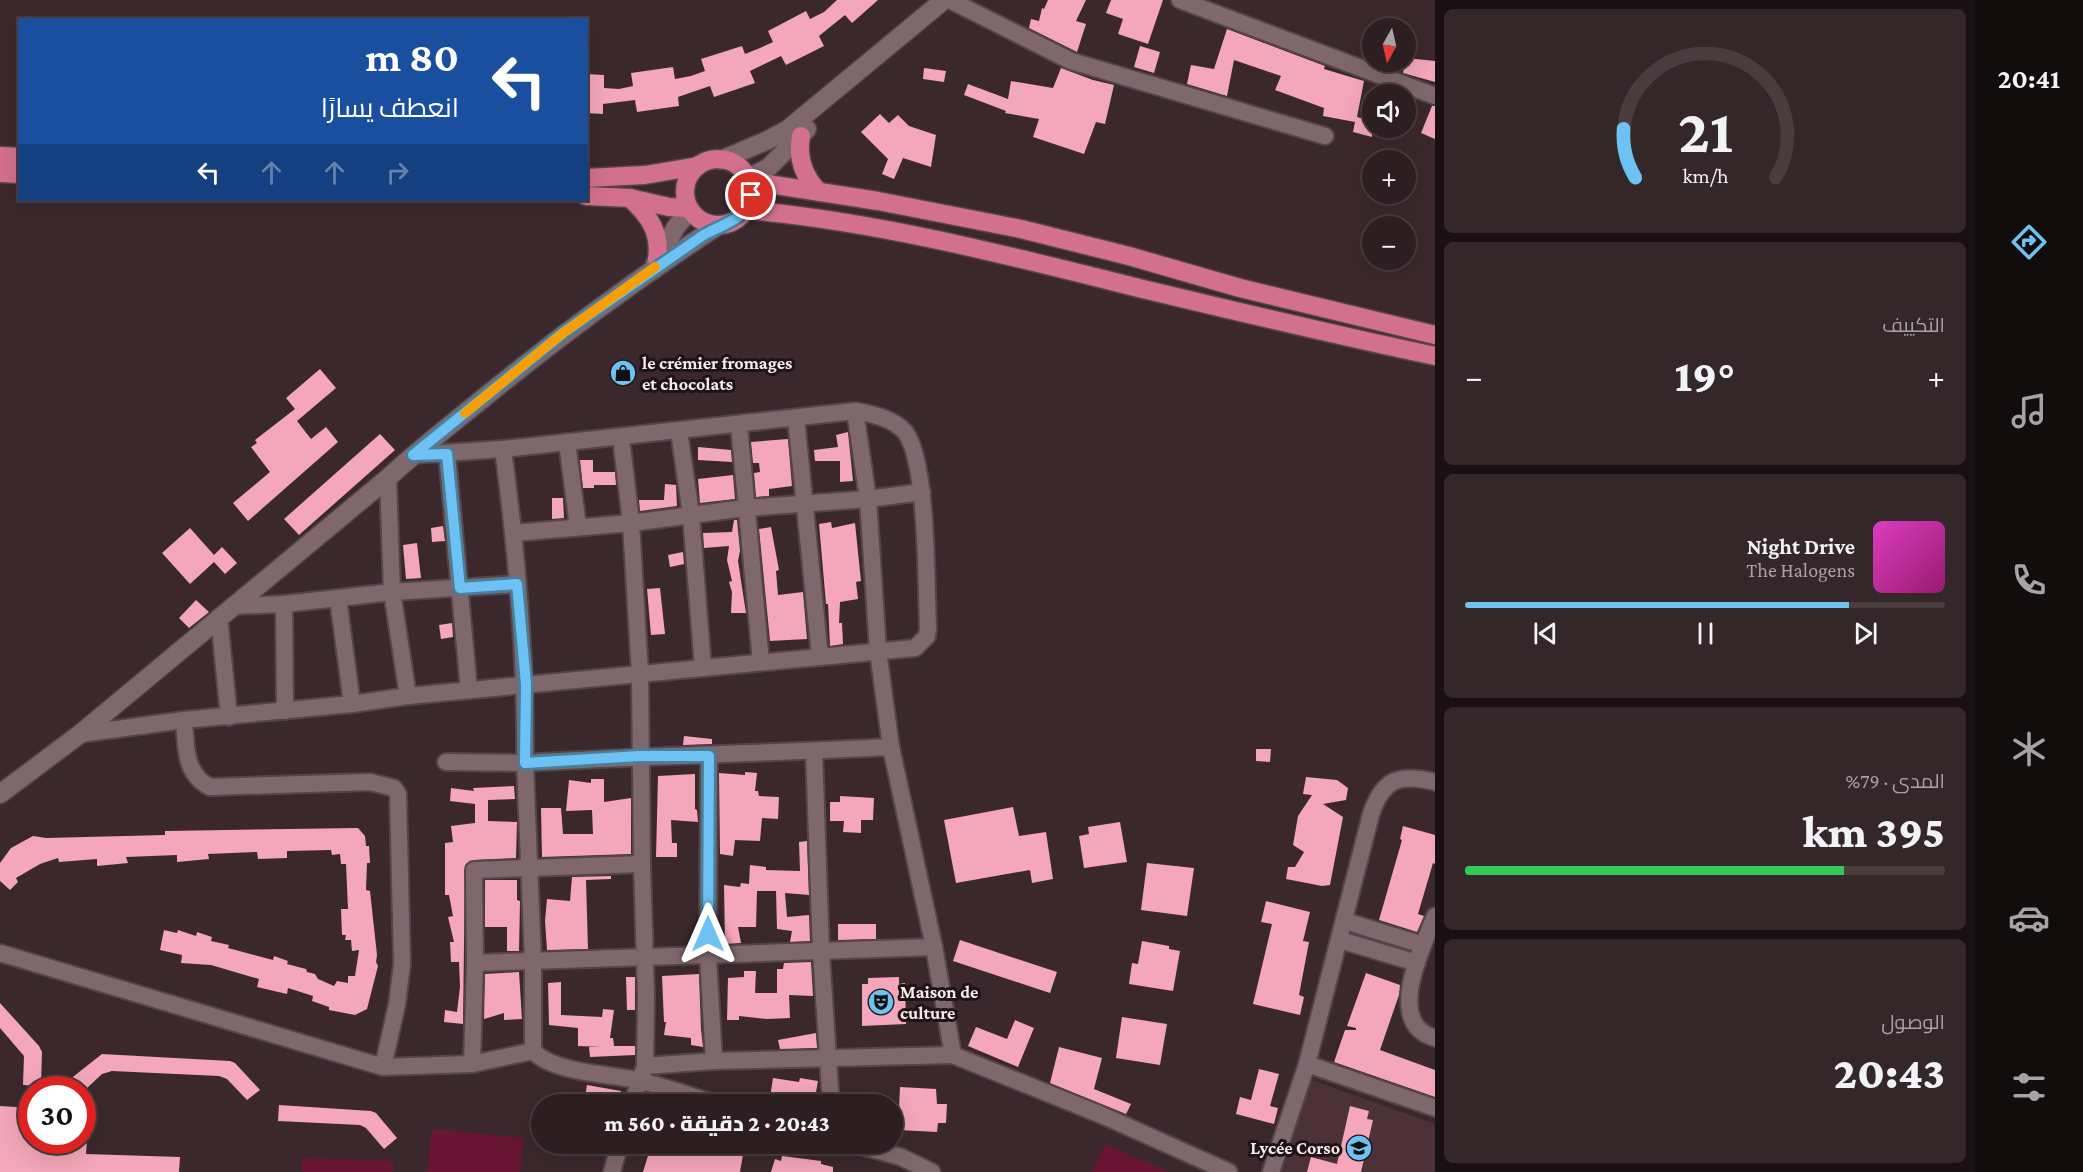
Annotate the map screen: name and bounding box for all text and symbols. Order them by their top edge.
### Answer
north arrow [1362,18,1416,72]
map controls [1362,18,1416,270]
text: 80 m [365,33,459,80]
icon: left [480,42,558,120]
text: 20:41 [1998,64,2060,94]
button: sound [1362,84,1416,138]
text: انعطف يسارًا [321,93,459,123]
text: 21 [1677,96,1733,165]
button: + [1362,150,1416,204]
icon: left [192,156,225,189]
icon: ahead [255,156,288,189]
icon: ahead [318,156,351,189]
icon: right [381,156,414,189]
text: km/h [1682,164,1729,188]
pin [725,169,776,220]
icon: arrive [734,178,767,211]
button: − [1362,216,1416,270]
icon: directions [2008,221,2050,263]
text: التكييف [1882,314,1945,336]
text: 19° [1675,351,1735,401]
place label: le crémier fromages et chocolats [642,353,792,394]
shop icon: le crémier fromages et chocolats [608,358,638,388]
text: − [1465,358,1482,395]
text: + [1928,358,1945,395]
icon: music [2008,390,2050,432]
text: Night Drive [1747,534,1855,559]
text: The Halogens [1746,559,1855,581]
icon: phone [2008,559,2050,601]
icon: previous [1529,617,1562,650]
icon: pause [1689,617,1722,650]
icon: next [1849,617,1882,650]
icon: climate [2008,728,2050,770]
text: المدى · 79% [1846,770,1945,792]
text: 395 km [1803,807,1945,857]
icon: car [2008,897,2050,939]
position arrow [676,902,740,966]
place label: Maison de culture [900,982,978,1023]
theatre icon: Maison de culture [866,987,896,1017]
text: الوصول [1881,1011,1945,1033]
text: 20:43 [1833,1048,1945,1098]
icon: filters [2008,1066,2050,1108]
speed limit sign: 30 [18,1076,96,1154]
text: 20:43 · 2 دقيقة · 560 m [604,1111,830,1136]
school or university icon: Lycée Corso [1344,1133,1374,1163]
place label: Lycée Corso [1250,1138,1340,1158]

